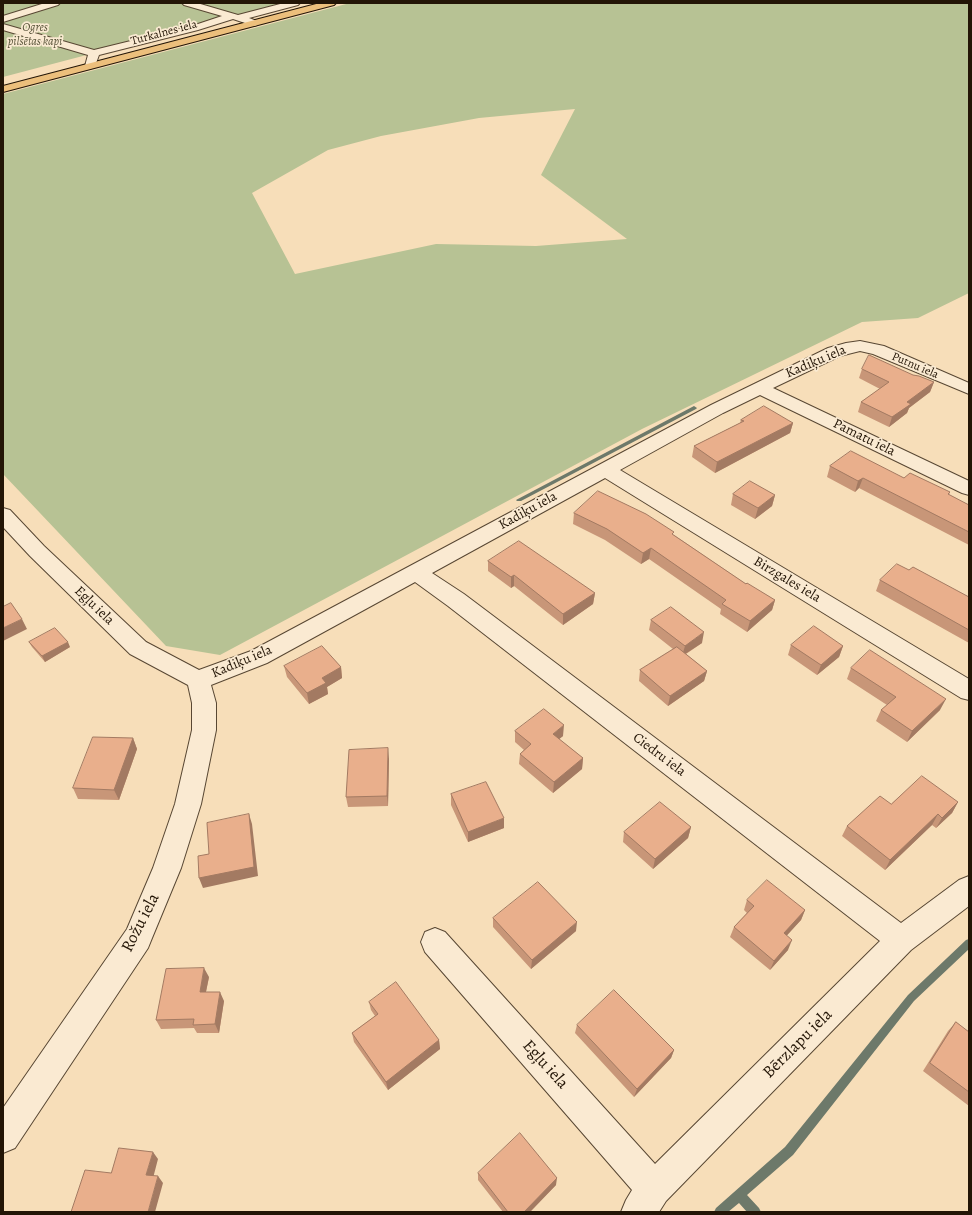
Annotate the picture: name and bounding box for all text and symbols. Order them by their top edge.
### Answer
street label: Turkalnes iela [129,17,199,49]
park label: Ogres pilsētas kapi [8,21,62,49]
street label: Kadiķu iela [783,342,849,382]
street label: Putnu iela [889,350,941,382]
street label: Pamatu iela [830,416,898,460]
street label: Kadiķu iela [496,488,560,534]
street label: Birzgales iela [750,553,824,607]
street label: Egļu iela [71,583,117,629]
street label: Kadiķu iela [209,642,275,682]
street label: Ciedru iela [629,730,689,780]
street label: Rožu iela [118,890,164,956]
street label: Bērzlapu iela [759,1005,837,1083]
street label: Egļu iela [518,1036,572,1094]

